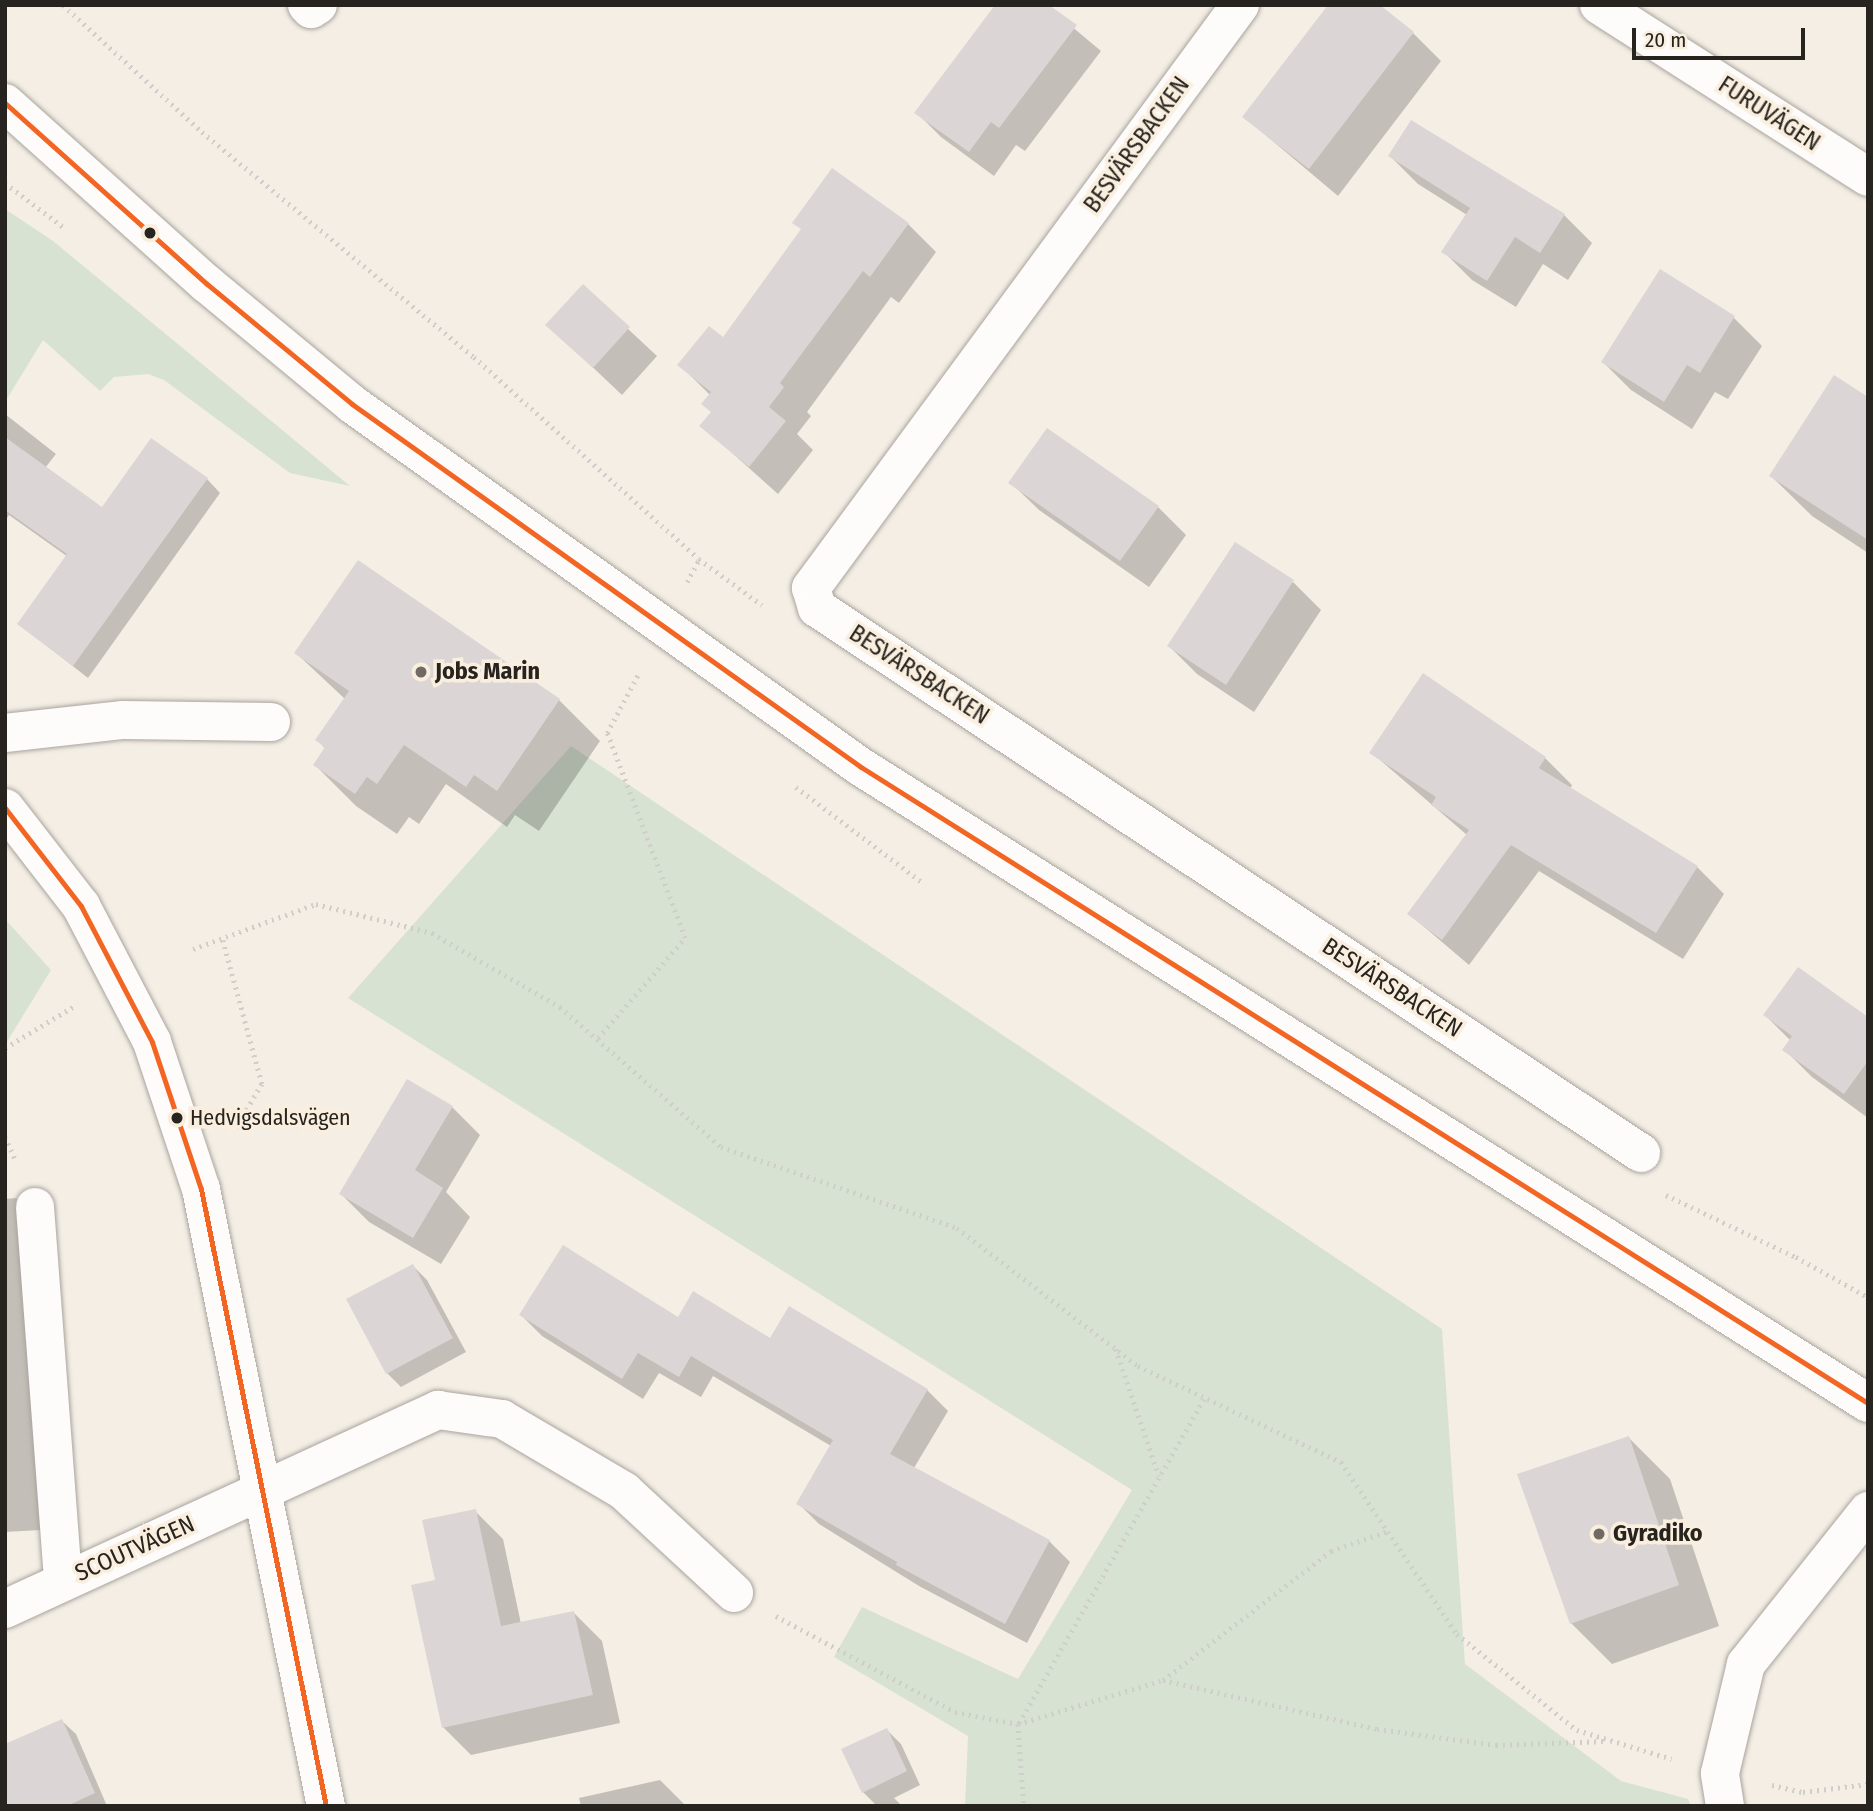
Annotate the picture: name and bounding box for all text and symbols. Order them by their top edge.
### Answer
scale bar [1635,14,1808,58]
text: 20 m [1645,27,1686,53]
street label: FURUVÄGEN [1713,70,1825,158]
street label: BESVÄRSBACKEN [1078,71,1196,219]
unlabelled marker [143,226,157,240]
street label: BESVÄRSBACKEN [844,619,994,731]
place label: Jobs Marin [435,658,540,686]
marker: Jobs Marin [413,664,429,680]
street label: BESVÄRSBACKEN [1317,932,1467,1044]
place label: Hedvigsdalsvägen [190,1105,351,1131]
marker: Hedvigsdalsvägen [170,1111,184,1125]
street label: SCOUTVÄGEN [71,1510,199,1588]
place label: Gyradiko [1613,1520,1703,1548]
marker: Gyradiko [1591,1526,1607,1542]

